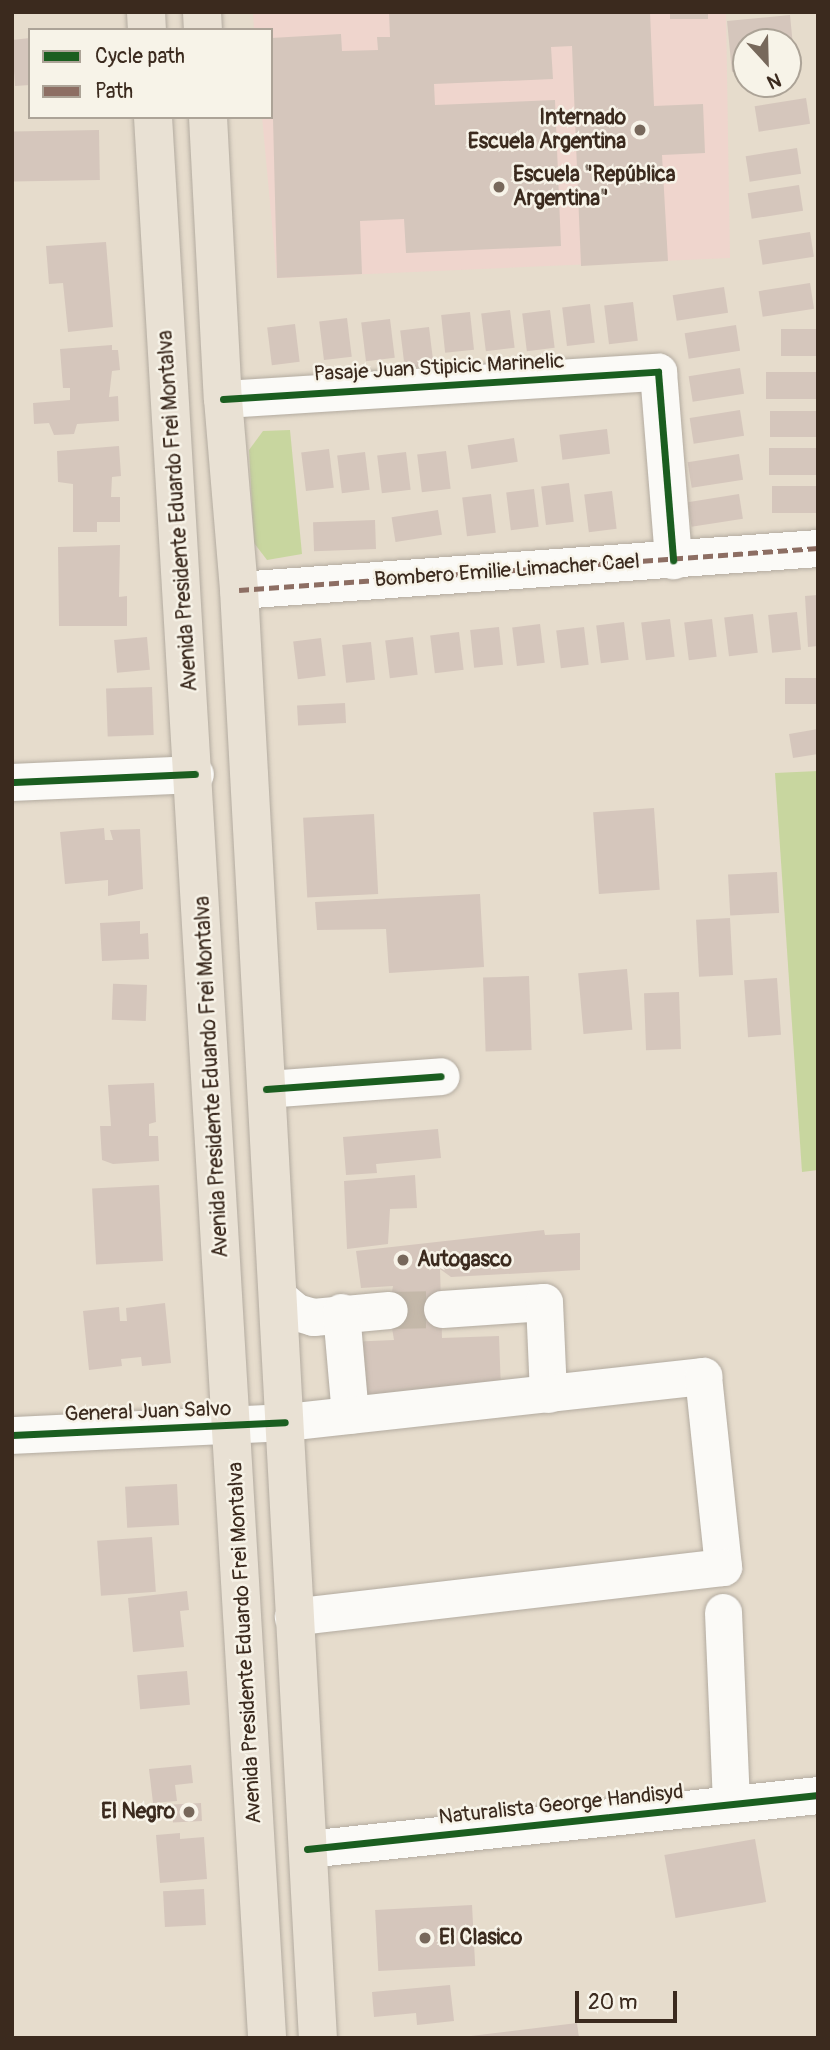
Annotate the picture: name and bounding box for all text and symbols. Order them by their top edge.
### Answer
legend [28,28,273,119]
north arrow [732,28,802,98]
text: Cycle path [95,43,185,70]
text: N [764,67,785,94]
text: Path [95,78,133,105]
place label: Internado Escuela Argentina [468,105,626,155]
marker: Internado Escuela Argentina [632,122,648,138]
place label: Escuela "República Argentina" [513,162,676,212]
marker: Escuela "República Argentina" [491,179,507,195]
street label: Avenida Presidente Eduardo Frei Montalva [153,329,203,693]
street label: Pasaje Juan Stipicic Marinelic [313,349,565,387]
street label: Bombero Emilie Limacher Cael [373,549,641,593]
street label: Avenida Presidente Eduardo Frei Montalva [190,895,234,1259]
place label: Autogasco [417,1247,512,1273]
marker: Autogasco [395,1252,411,1268]
street label: General Juan Salvo [64,1396,232,1428]
street label: Avenida Presidente Eduardo Frei Montalva [223,1461,267,1825]
street label: Naturalista George Handisyd [437,1780,685,1830]
place label: El Negro [101,1799,175,1825]
marker: El Negro [181,1804,197,1820]
place label: El Clasico [439,1925,522,1951]
marker: El Clasico [417,1930,433,1946]
scale bar [578,1976,680,2020]
text: 20 m [588,1989,637,2016]

